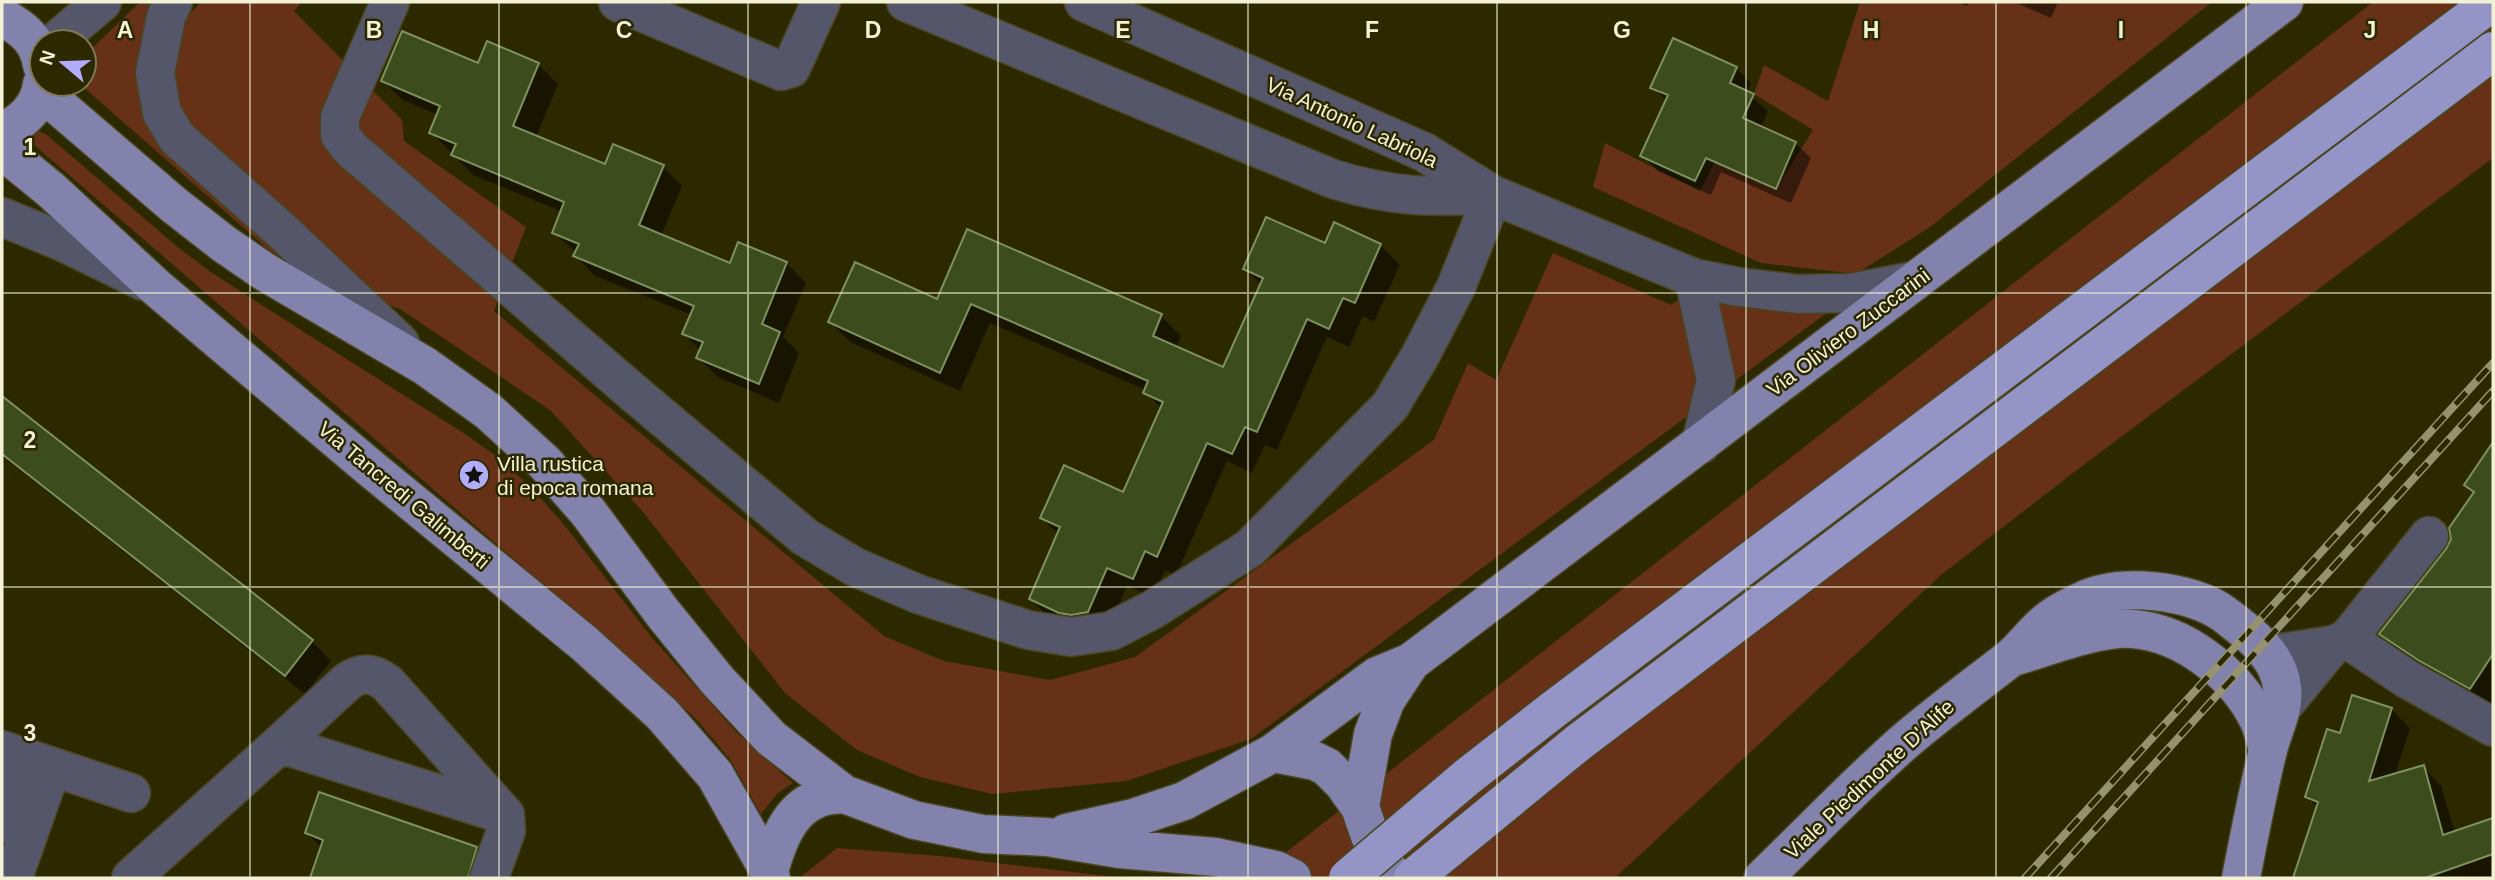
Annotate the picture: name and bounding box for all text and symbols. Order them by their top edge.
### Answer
text: A [117,17,133,43]
text: B [366,17,382,43]
text: C [616,17,632,43]
text: D [865,17,881,43]
text: E [1115,17,1131,43]
text: F [1365,17,1379,43]
text: G [1613,17,1631,43]
text: H [1863,17,1879,43]
text: I [2118,17,2124,43]
text: J [2364,17,2376,43]
north arrow [28,28,98,98]
text: N [35,48,60,68]
street label: Via Antonio Labriola [1263,72,1442,172]
text: 1 [24,134,37,160]
street label: Via Oliviero Zuccarini [1762,263,1934,401]
street label: Via Tancredi Galimberti [314,417,494,573]
text: 2 [24,427,36,453]
place label: Villa rustica di epoca romana [497,452,654,499]
place icon: Villa rustica di epoca romana [457,458,491,492]
street label: Viale Piedimonte D'Alife [1780,695,1958,863]
text: 3 [24,720,36,746]

